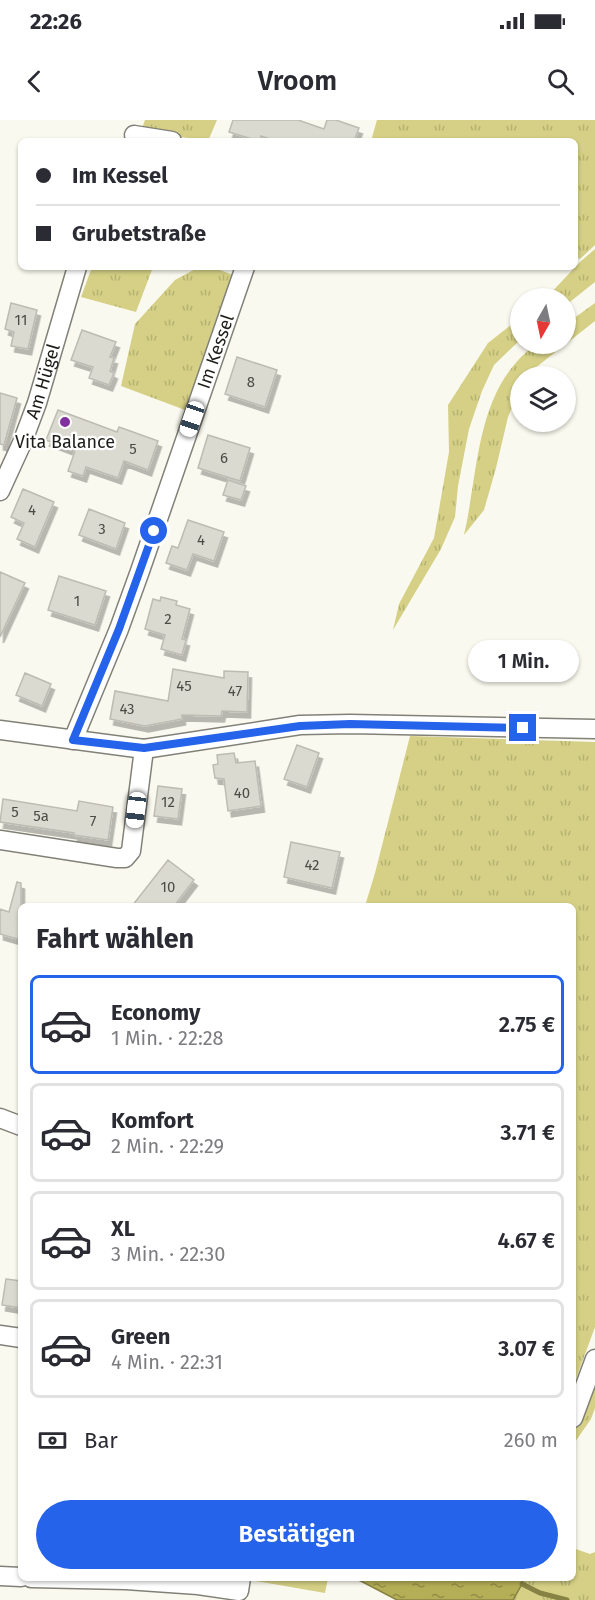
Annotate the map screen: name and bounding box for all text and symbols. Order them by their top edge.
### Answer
text: 22:26 [30,8,82,35]
icon: back [18,65,51,98]
text: Vroom [258,65,337,97]
icon: search [544,65,577,98]
text: Im Kessel [72,162,168,189]
text: Grubetstraße [72,220,206,247]
north arrow [510,288,576,354]
map controls [510,288,576,432]
house number: 11 [15,311,27,329]
street label: Im Kessel [193,311,239,392]
street label: Am Hügel [21,341,65,422]
button: layers [510,366,576,432]
house number: 8 [247,373,255,391]
car [178,399,206,439]
marker: Vita Balance [58,415,72,429]
place label: Vita Balance [15,431,115,453]
house number: 5 [129,440,137,458]
house number: 6 [220,449,228,467]
house number: 4 [28,501,36,519]
route start [140,517,167,544]
house number: 3 [98,520,106,538]
house number: 4 [197,531,205,549]
house number: 1 [74,592,80,610]
house number: 2 [164,610,172,628]
callout: 1 Min. [468,641,578,683]
text: 1 Min. [498,649,549,673]
house number: 45 [176,677,192,695]
house number: 47 [228,682,242,700]
house number: 43 [119,700,135,718]
route end [509,714,536,741]
house number: 40 [234,784,250,802]
car [125,791,147,829]
house number: 12 [161,793,175,811]
house number: 5 [11,803,19,821]
house number: 5a [33,807,49,825]
house number: 7 [90,812,97,830]
house number: 42 [304,856,320,874]
house number: 10 [161,878,175,896]
text: Fahrt wählen [36,923,194,955]
icon: car [39,998,93,1052]
text: Economy [111,999,200,1026]
text: 2.75 € [499,1011,555,1038]
text: 1 Min. · 22:28 [111,1026,224,1050]
icon: car [39,1106,93,1160]
text: Komfort [111,1107,194,1134]
text: 3.71 € [500,1119,555,1146]
text: 2 Min. · 22:29 [111,1134,224,1158]
icon: car [39,1214,93,1268]
text: XL [111,1215,135,1242]
text: 4.67 € [498,1227,555,1254]
text: 3 Min. · 22:30 [111,1242,225,1266]
icon: car [39,1322,93,1376]
text: Green [111,1323,170,1350]
text: 3.07 € [498,1335,555,1362]
text: 4 Min. · 22:31 [111,1350,223,1374]
icon: cash [36,1424,69,1457]
text: Bar [84,1427,118,1454]
text: 260 m [504,1428,558,1452]
button: Bestätigen [36,1500,558,1569]

